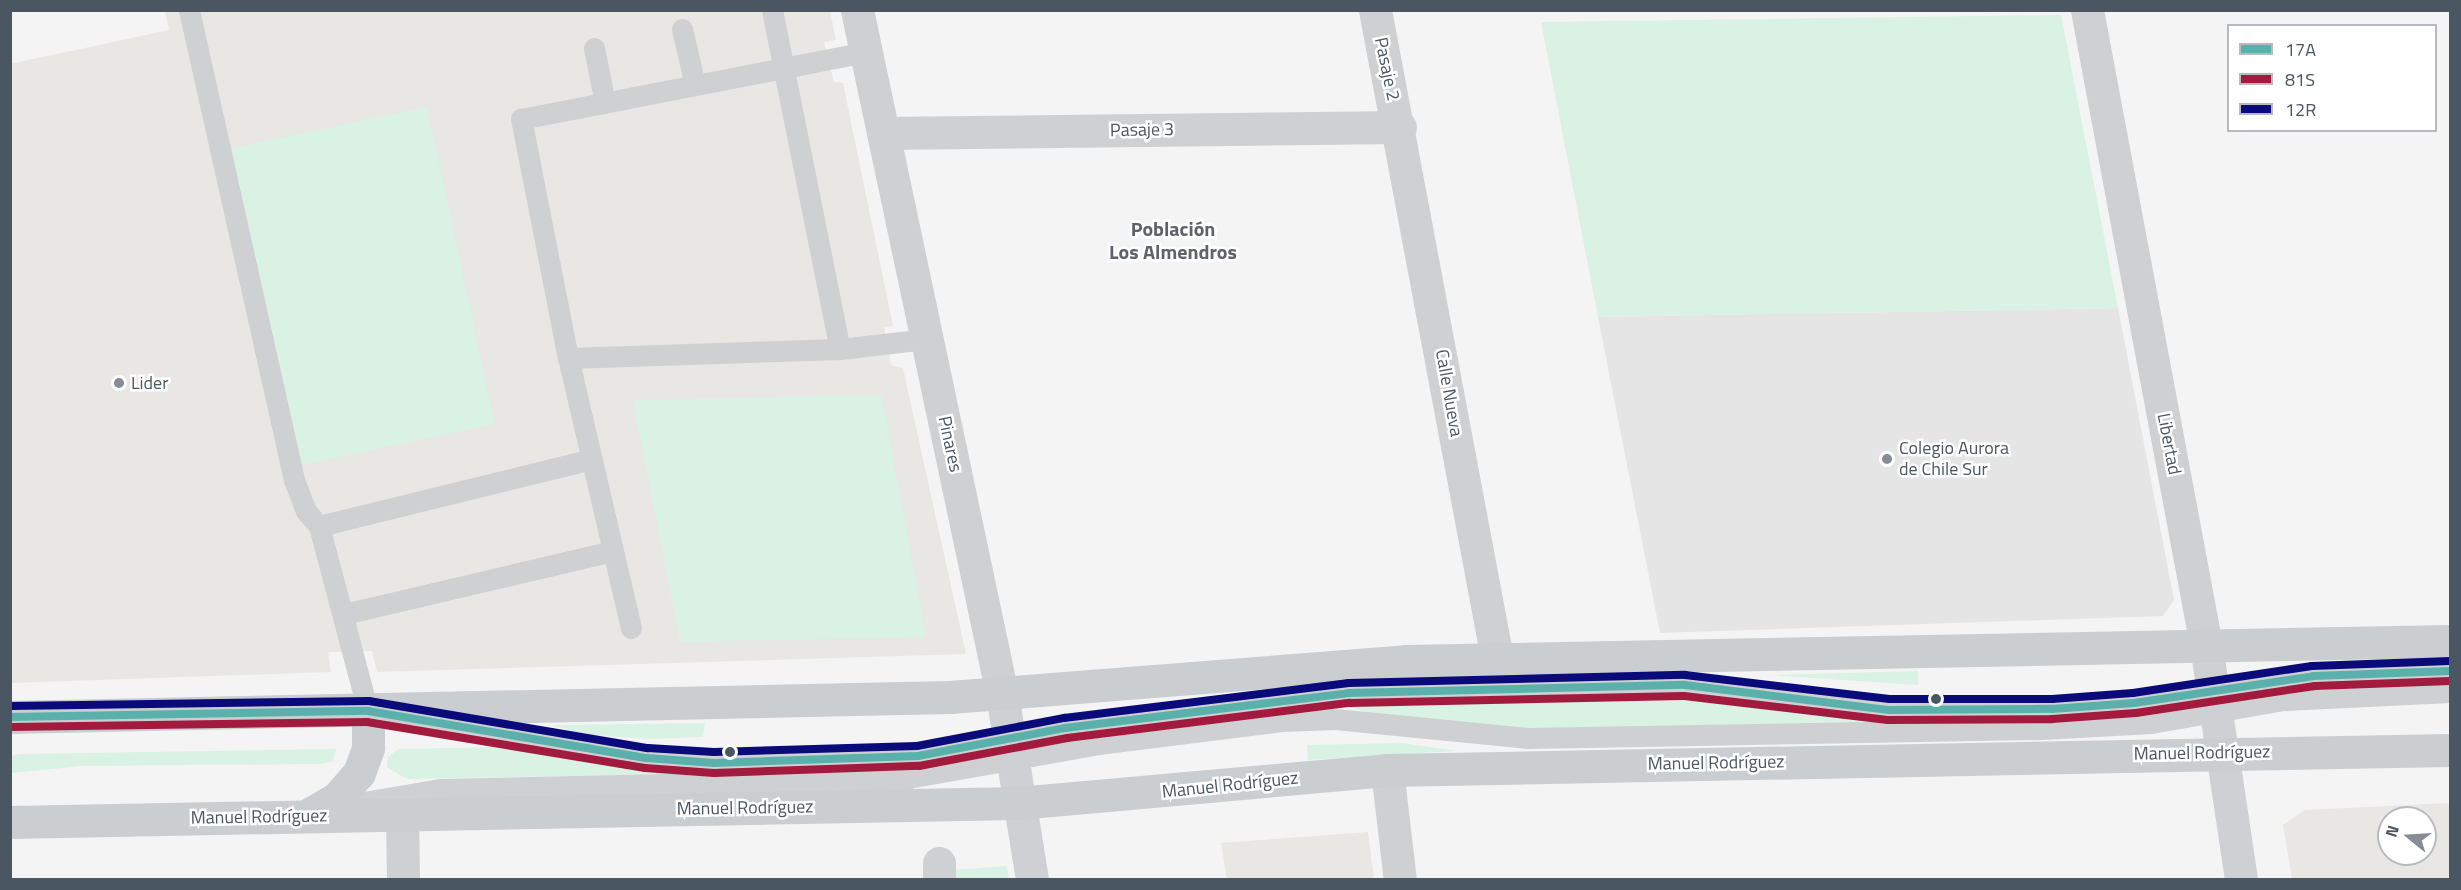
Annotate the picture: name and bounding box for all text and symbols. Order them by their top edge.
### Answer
legend [2227,24,2437,132]
street label: Pasaje 2 [1370,35,1404,103]
text: 17A [2285,36,2316,63]
text: 81S [2285,66,2315,93]
text: 12R [2285,96,2316,123]
street label: Pasaje 3 [1110,119,1174,141]
district label: Población Los Almendros [1109,216,1237,263]
street label: Calle Nueva [1431,348,1467,438]
place label: Lider [131,372,168,394]
marker: Lider [112,376,126,390]
street label: Libertad [2152,411,2186,477]
street label: Pinares [934,414,966,474]
place label: Colegio Aurora de Chile Sur [1899,438,2009,480]
marker: Colegio Aurora de Chile Sur [1880,452,1894,466]
unlabelled marker [1930,693,1942,705]
street label: Manuel Rodríguez [2133,741,2271,765]
unlabelled marker [724,746,736,758]
street label: Manuel Rodríguez [1647,751,1785,775]
street label: Manuel Rodríguez [1161,767,1299,803]
street label: Manuel Rodríguez [676,796,814,820]
street label: Manuel Rodríguez [190,805,328,829]
north arrow [2377,806,2437,866]
text: N [2379,822,2405,840]

